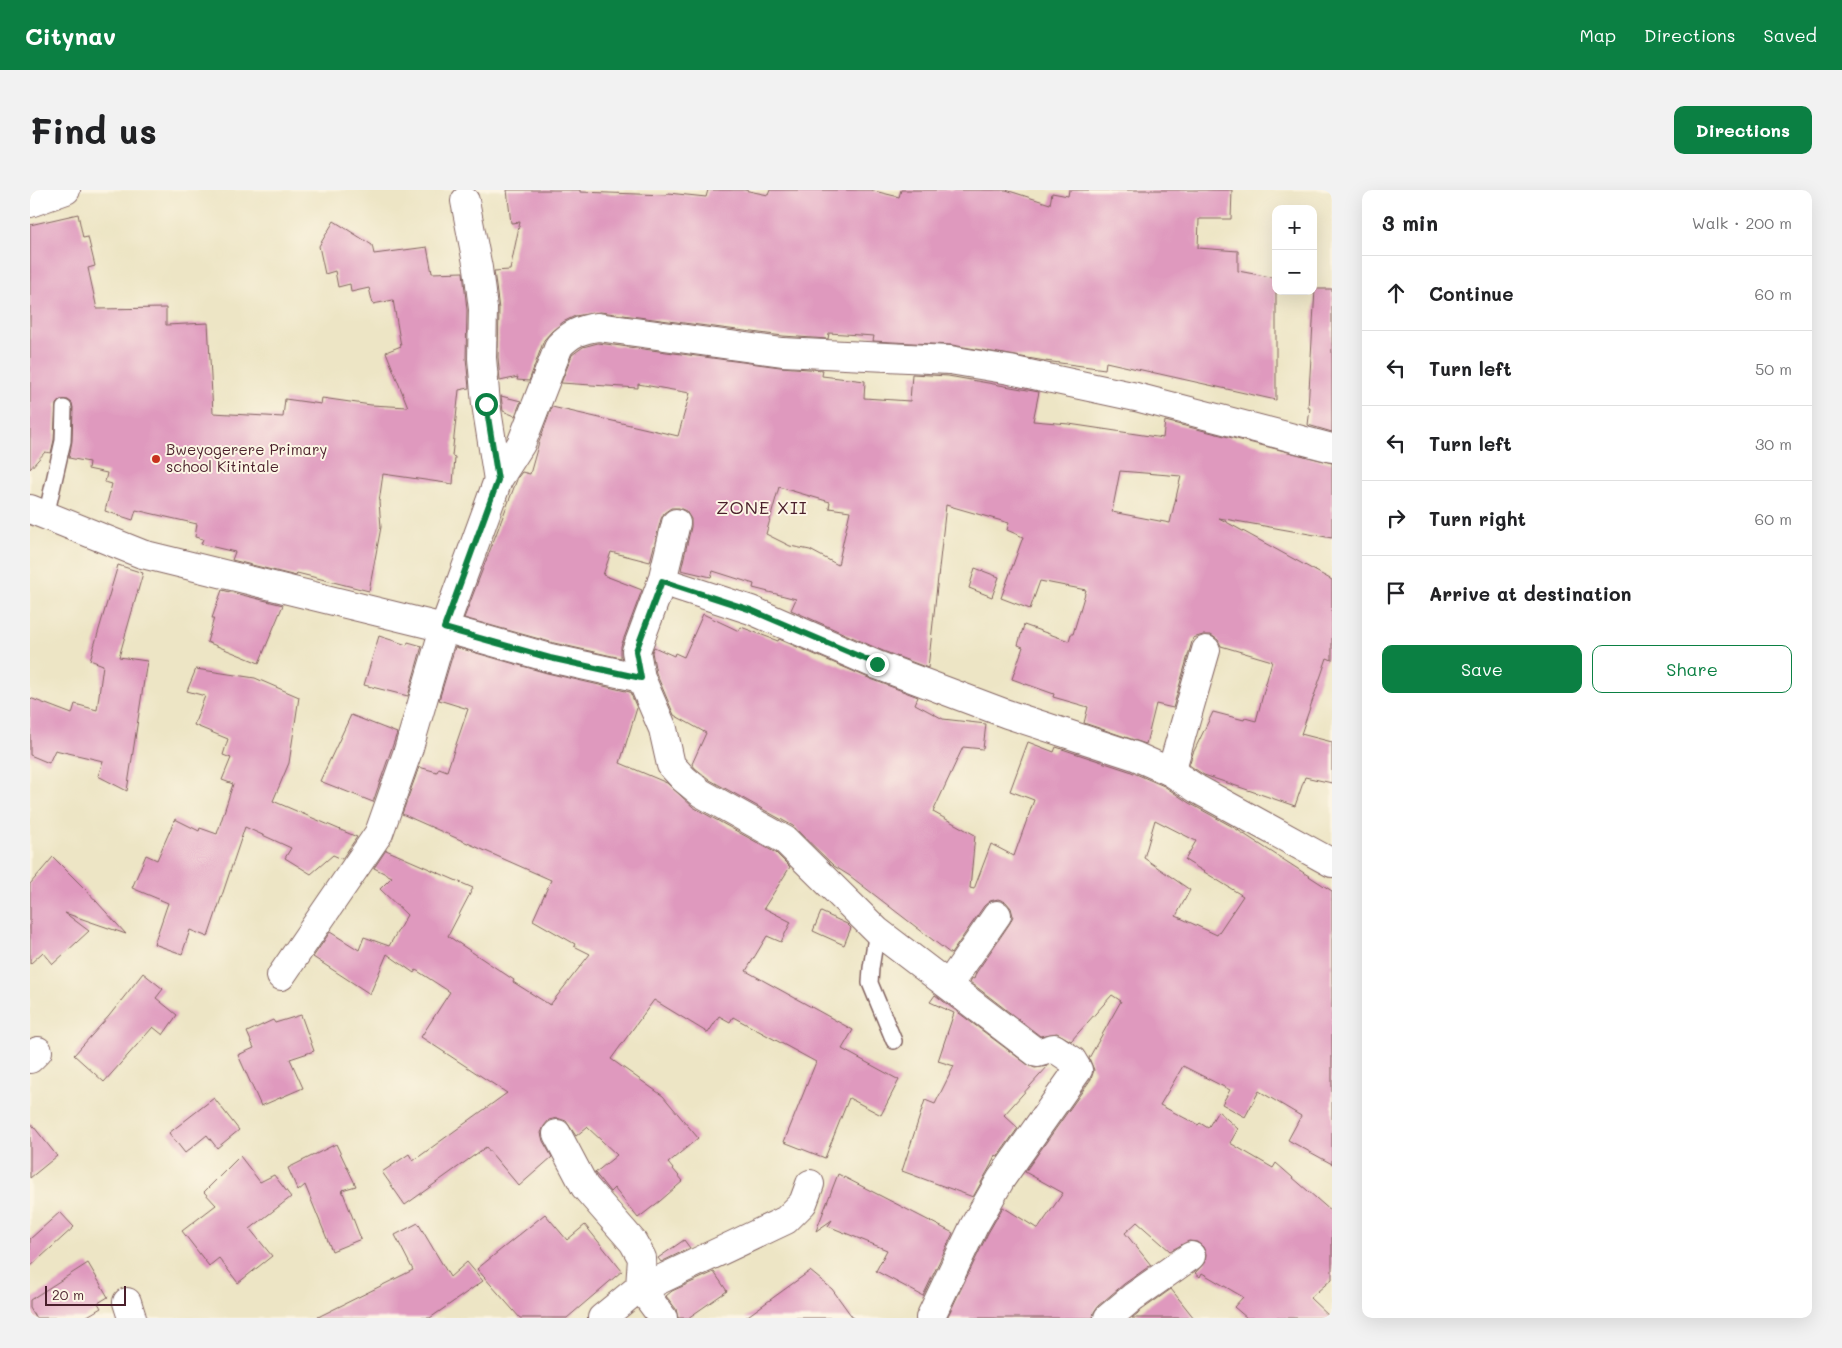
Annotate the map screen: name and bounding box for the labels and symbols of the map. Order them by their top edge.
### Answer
route start [475,393,498,416]
place label: Bweyogerere Primary school Kitintale [166,439,327,476]
marker: Bweyogerere Primary school Kitintale [150,453,162,465]
district label: ZONE XII [716,495,808,519]
route end [866,653,889,676]
scale bar [45,1283,126,1306]

